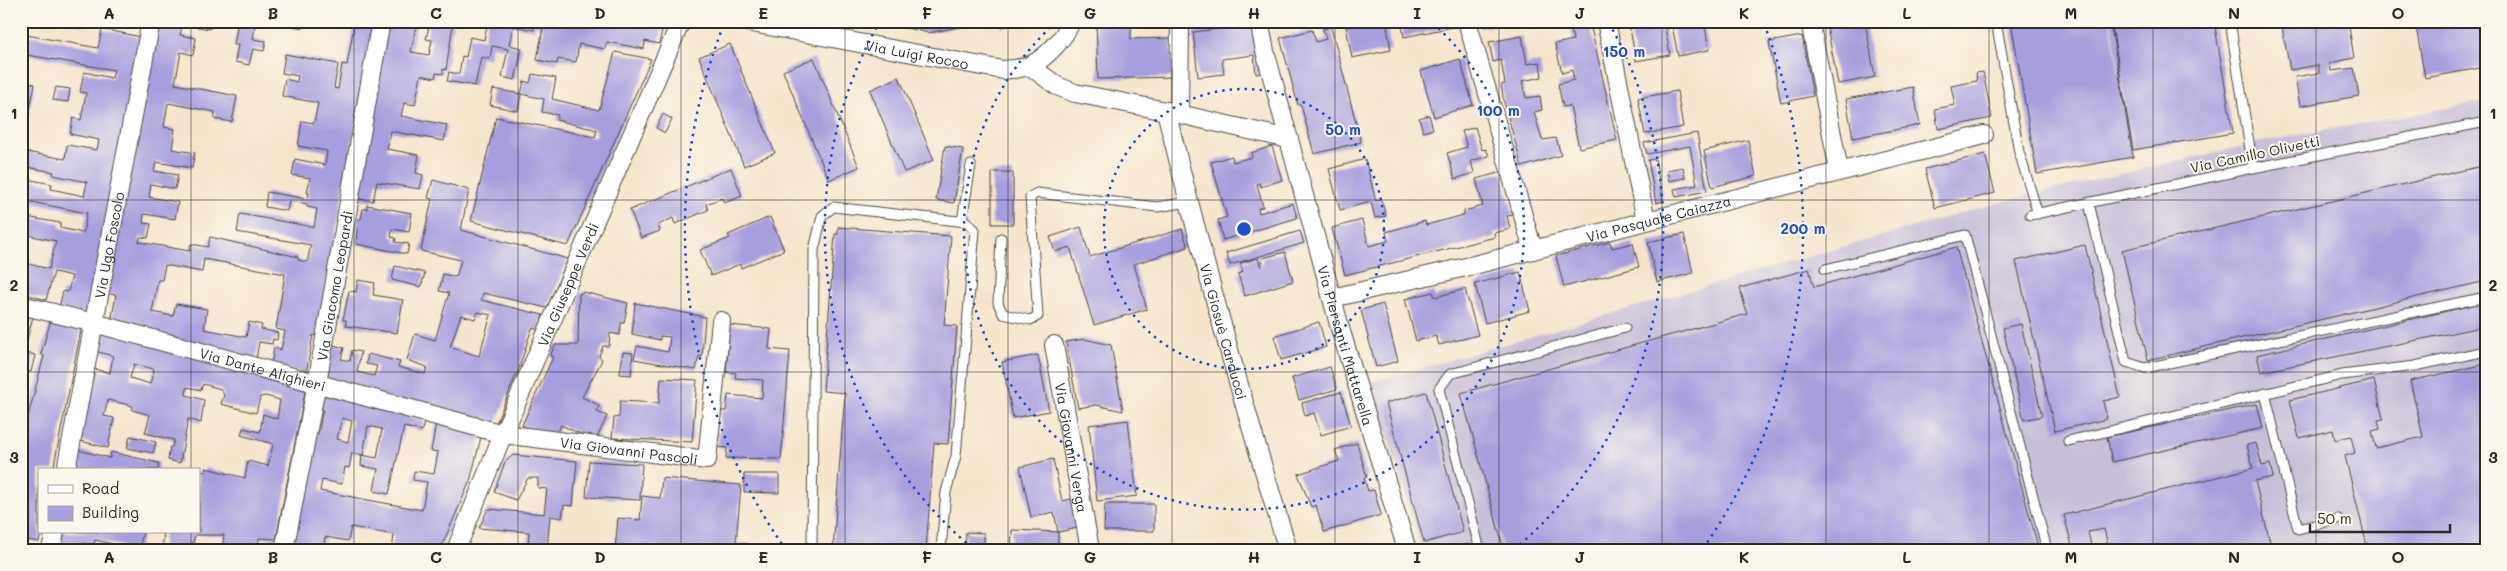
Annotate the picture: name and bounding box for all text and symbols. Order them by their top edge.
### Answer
text: A [103,2,115,23]
text: B [268,2,278,23]
text: C [430,2,442,23]
text: D [594,2,606,23]
text: E [758,2,768,23]
text: F [922,2,932,23]
text: G [1084,2,1096,23]
text: H [1248,2,1260,23]
text: I [1413,2,1421,23]
text: J [1575,2,1585,23]
text: K [1739,2,1749,23]
text: L [1902,2,1912,23]
text: M [2065,2,2077,23]
text: N [2228,2,2240,23]
text: O [2392,2,2405,23]
street label: Via Luigi Rocco [864,35,970,73]
text: 150 m [1603,41,1645,61]
text: 100 m [1476,100,1520,120]
text: 1 [10,102,18,123]
text: 1 [2489,102,2497,123]
text: 50 m [1325,119,1361,139]
street label: Via Camillo Olivetti [2188,131,2322,177]
street label: Via Ugo Foscolo [89,190,128,300]
street label: Via Pasquale Caiazza [1584,190,1733,246]
street label: Via Giacomo Leopardi [312,209,357,362]
text: 200 m [1781,218,1826,238]
street label: Via Giuseppe Verdi [532,220,602,349]
centre of rings [1235,220,1253,238]
street label: Via Giosuè Carducci [1196,261,1252,402]
street label: Via Piersanti Mattarella [1314,263,1378,428]
text: 2 [10,274,19,295]
text: 2 [2489,274,2498,295]
street label: Via Dante Alighieri [198,343,328,395]
street label: Via Giovanni Verga [1051,381,1093,514]
street label: Via Giovanni Pascoli [559,432,699,468]
text: 3 [9,446,19,467]
text: 3 [2488,446,2498,467]
legend [38,468,200,534]
text: Road [82,478,119,498]
scale bar [2310,501,2450,533]
text: Building [82,502,139,522]
text: 50 m [2317,508,2352,528]
text: A [103,546,115,567]
text: B [268,546,278,567]
text: C [430,546,442,567]
text: D [594,546,606,567]
text: E [758,546,768,567]
text: F [922,546,932,567]
text: G [1084,546,1096,567]
text: H [1248,546,1260,567]
text: I [1413,546,1421,567]
text: J [1575,546,1585,567]
text: K [1739,546,1749,567]
text: L [1902,546,1912,567]
text: M [2065,546,2077,567]
text: N [2228,546,2240,567]
text: O [2392,546,2405,567]

